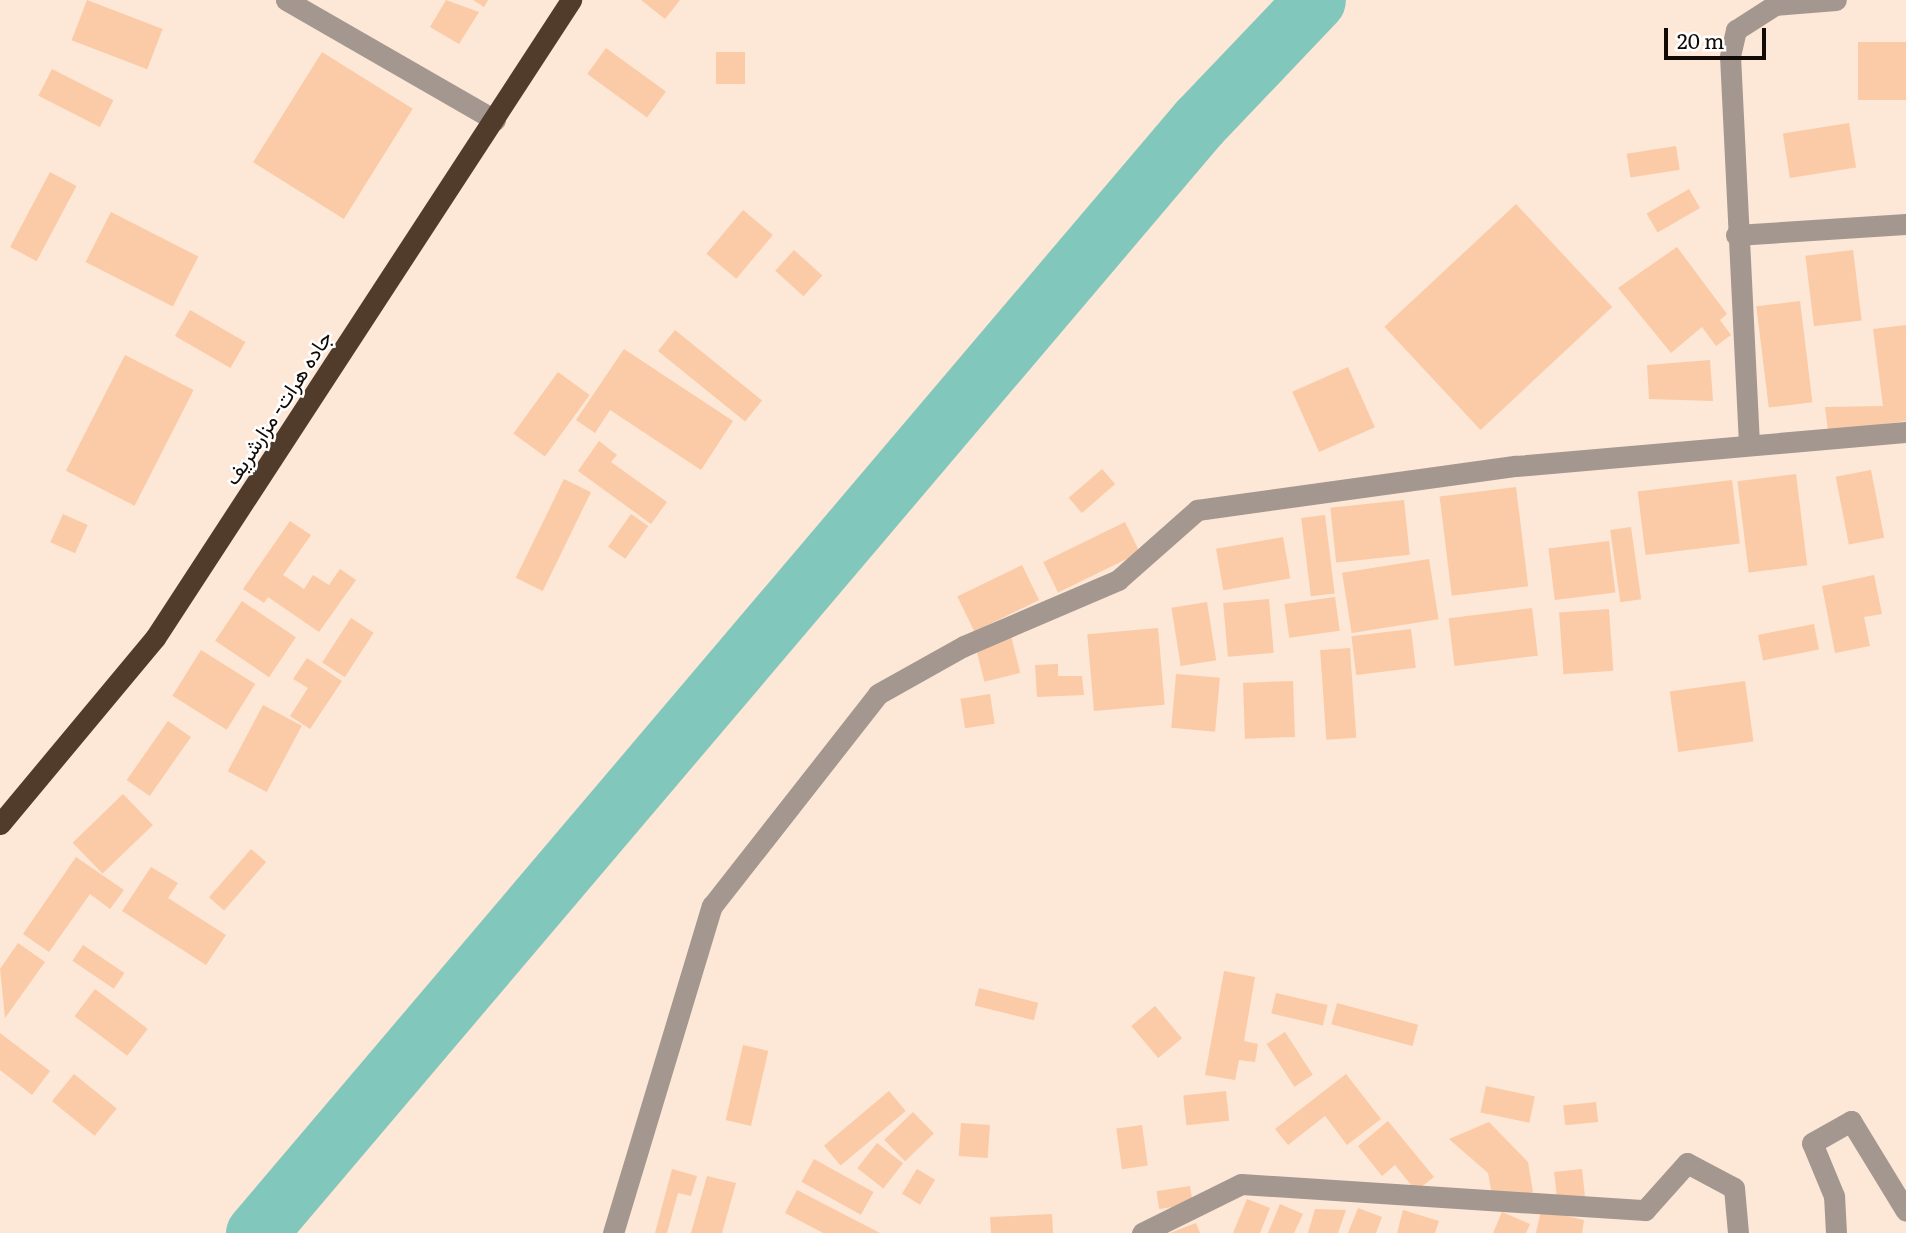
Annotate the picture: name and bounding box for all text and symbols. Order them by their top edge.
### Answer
scale bar [1668,14,1770,58]
text: 20 m [1677,24,1724,55]
street label: جاده هرات- مزارشریف [218,325,336,489]

